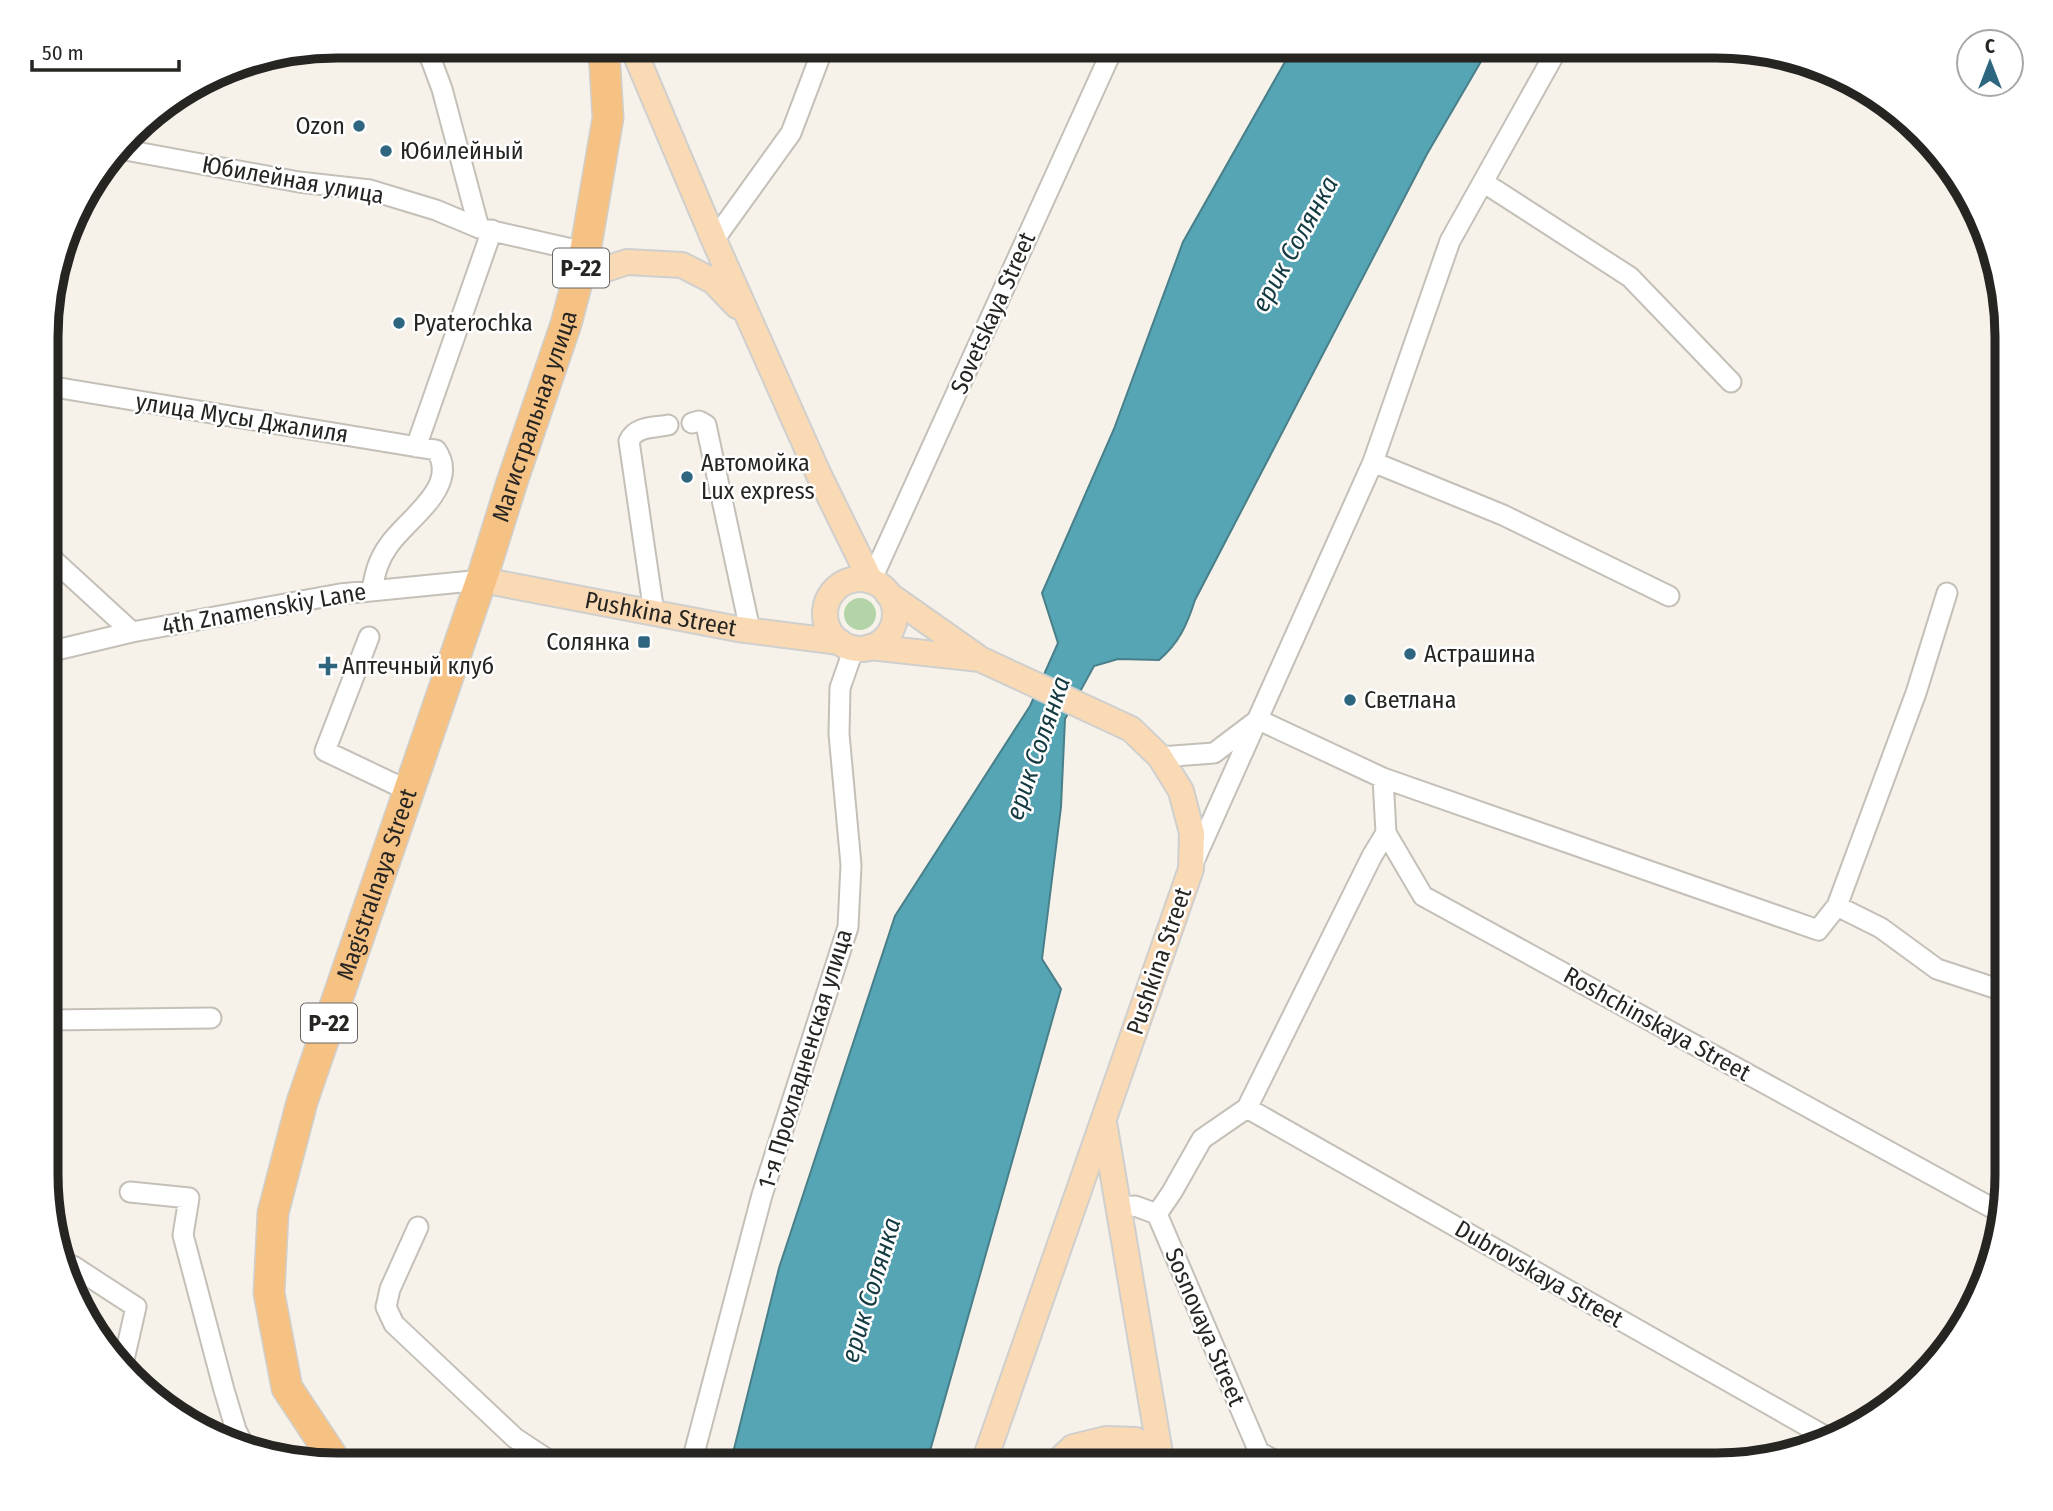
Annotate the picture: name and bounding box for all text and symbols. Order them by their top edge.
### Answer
scale bar [32,28,178,72]
north arrow [1955,28,2025,98]
text: С [1985,35,1995,58]
text: 50 m [42,40,84,66]
place label: Ozon [296,112,345,140]
marker: Ozon [351,118,367,134]
place label: Юбилейный [400,137,524,165]
marker: Юбилейный [378,143,394,159]
street label: Юбилейная улица [200,150,386,210]
water label: ерик Солянка [1245,171,1345,317]
street label: Sovetskaya Street [945,228,1041,398]
road number: Р-22 [553,248,609,288]
street label: Магистральная улица [486,308,583,525]
place label: Pyaterochka [413,309,533,337]
marker: Pyaterochka [391,315,407,331]
street label: улица Мусы Джалиля [134,387,350,449]
place label: Автомойка Lux express [701,449,815,505]
marker: Автомойка Lux express [679,469,695,485]
street label: 4th Znamenskiy Lane [160,577,368,641]
street label: Pushkina Street [583,586,739,642]
place label: Солянка [546,628,630,656]
marker: Солянка [636,634,652,650]
place label: Астрашина [1424,640,1536,668]
marker: Астрашина [1402,646,1418,662]
place label: Аптечный клуб [342,652,494,680]
marker: Аптечный клуб [320,658,336,674]
water label: ерик Солянка [999,672,1077,824]
place label: Светлана [1364,686,1456,714]
marker: Светлана [1342,692,1358,708]
street label: Magistralnaya Street [331,785,423,984]
street label: Pushkina Street [1121,884,1197,1038]
street label: 1-я Прохладненская улица [752,926,858,1192]
street label: Roshchinskaya Street [1559,961,1755,1087]
road number: Р-22 [301,1004,357,1042]
water label: ерик Солянка [834,1214,908,1366]
street label: Dubrovskaya Street [1450,1215,1628,1334]
street label: Sosnovaya Street [1159,1244,1251,1410]

